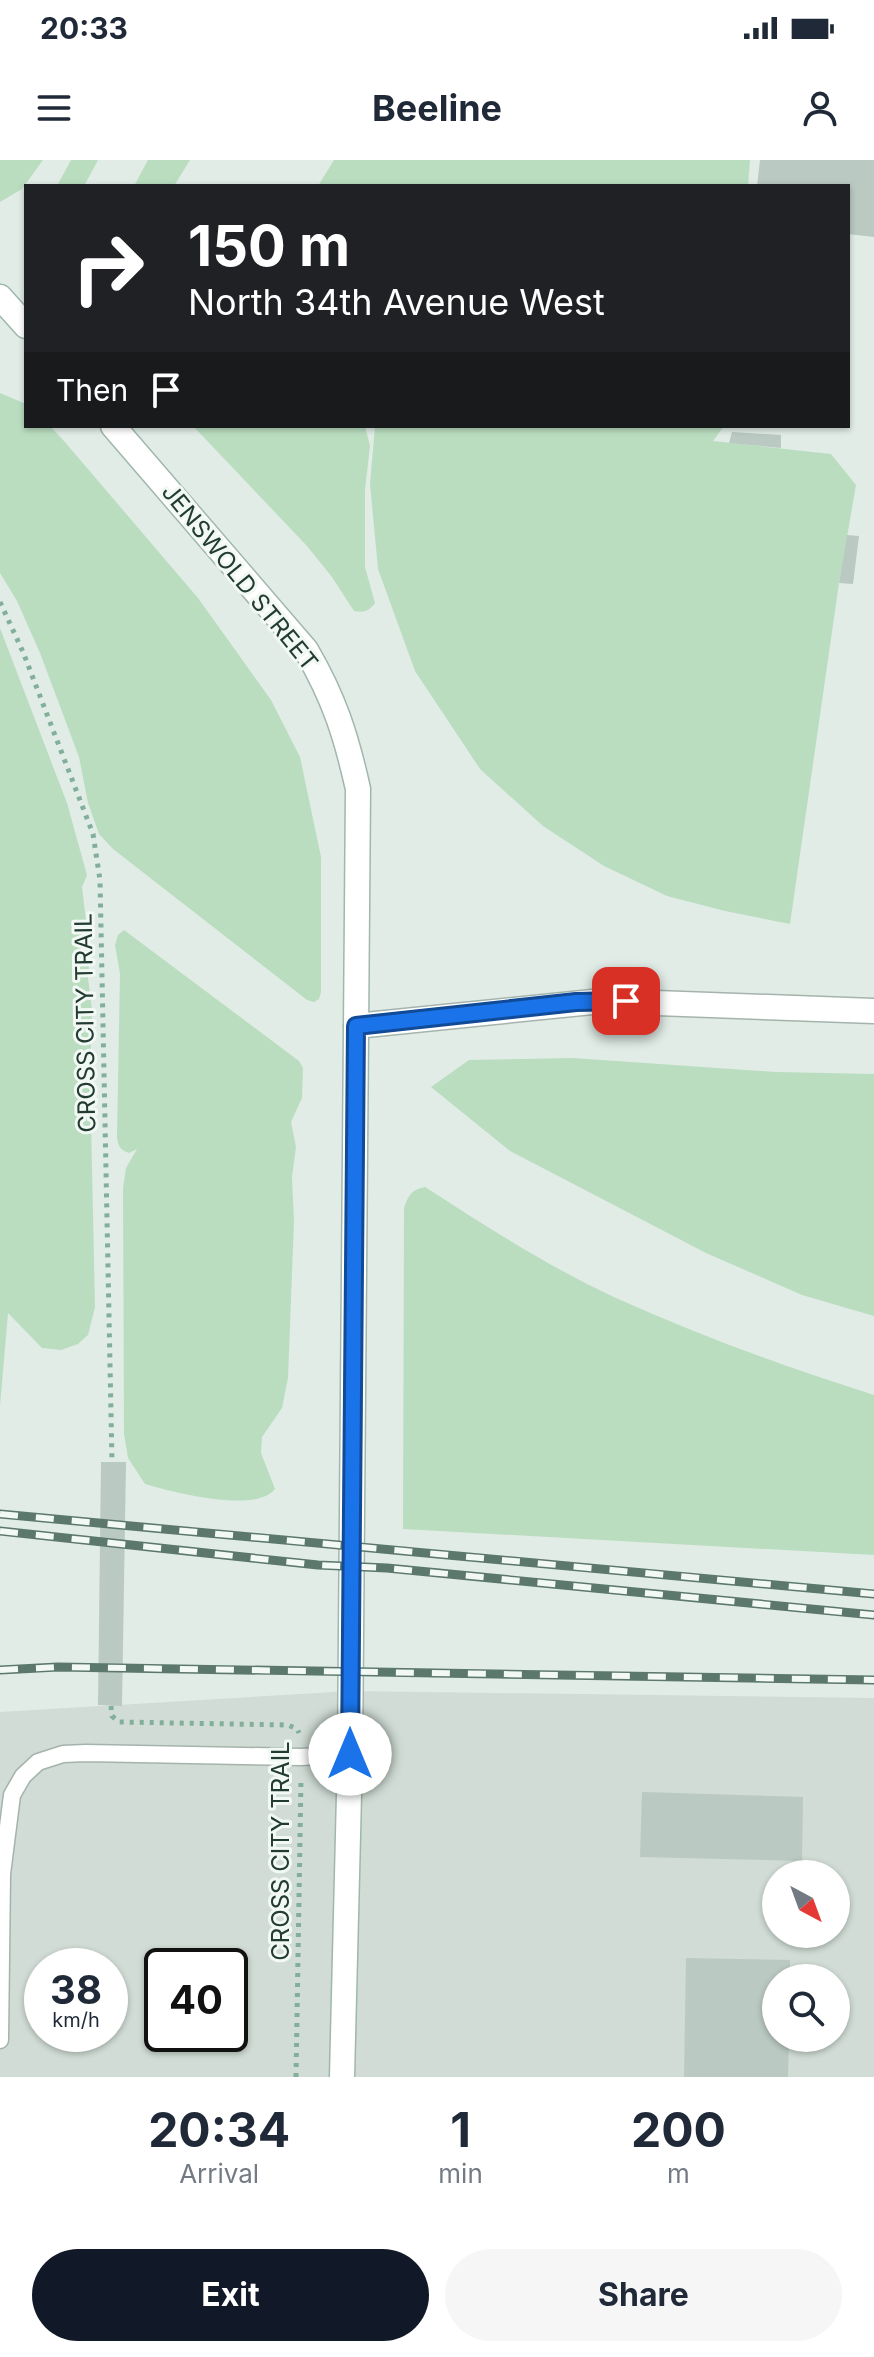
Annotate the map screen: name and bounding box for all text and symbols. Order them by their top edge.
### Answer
text: 20:33 [40,10,128,46]
icon: menu [32,86,76,130]
text: Beeline [372,86,502,130]
icon: person [798,86,842,130]
text: 150 m [188,212,350,280]
icon: right [56,216,160,320]
text: North 34th Avenue West [188,280,605,324]
icon: arrive [144,368,188,412]
text: Then [56,372,128,408]
street label: JENSWOLD STREET [156,478,324,676]
street label: CROSS CITY TRAIL [69,913,101,1133]
pin [592,967,660,1035]
icon: arrive [604,979,648,1023]
position arrow [308,1712,392,1796]
street label: CROSS CITY TRAIL [266,1741,295,1961]
north arrow [762,1860,850,1948]
map controls [762,1860,850,2052]
speed limit sign: 40 [144,1948,248,2052]
button: search [762,1964,850,2052]
text: 38 [50,1965,102,2014]
text: km/h [52,2008,100,2032]
text: 20:34 [148,2100,290,2159]
text: 1 [450,2100,471,2159]
text: 200 [631,2100,726,2159]
text: Arrival [179,2158,259,2189]
text: min [438,2158,483,2189]
text: m [667,2158,690,2189]
button: Exit [32,2249,429,2341]
button: Share [445,2249,842,2341]

